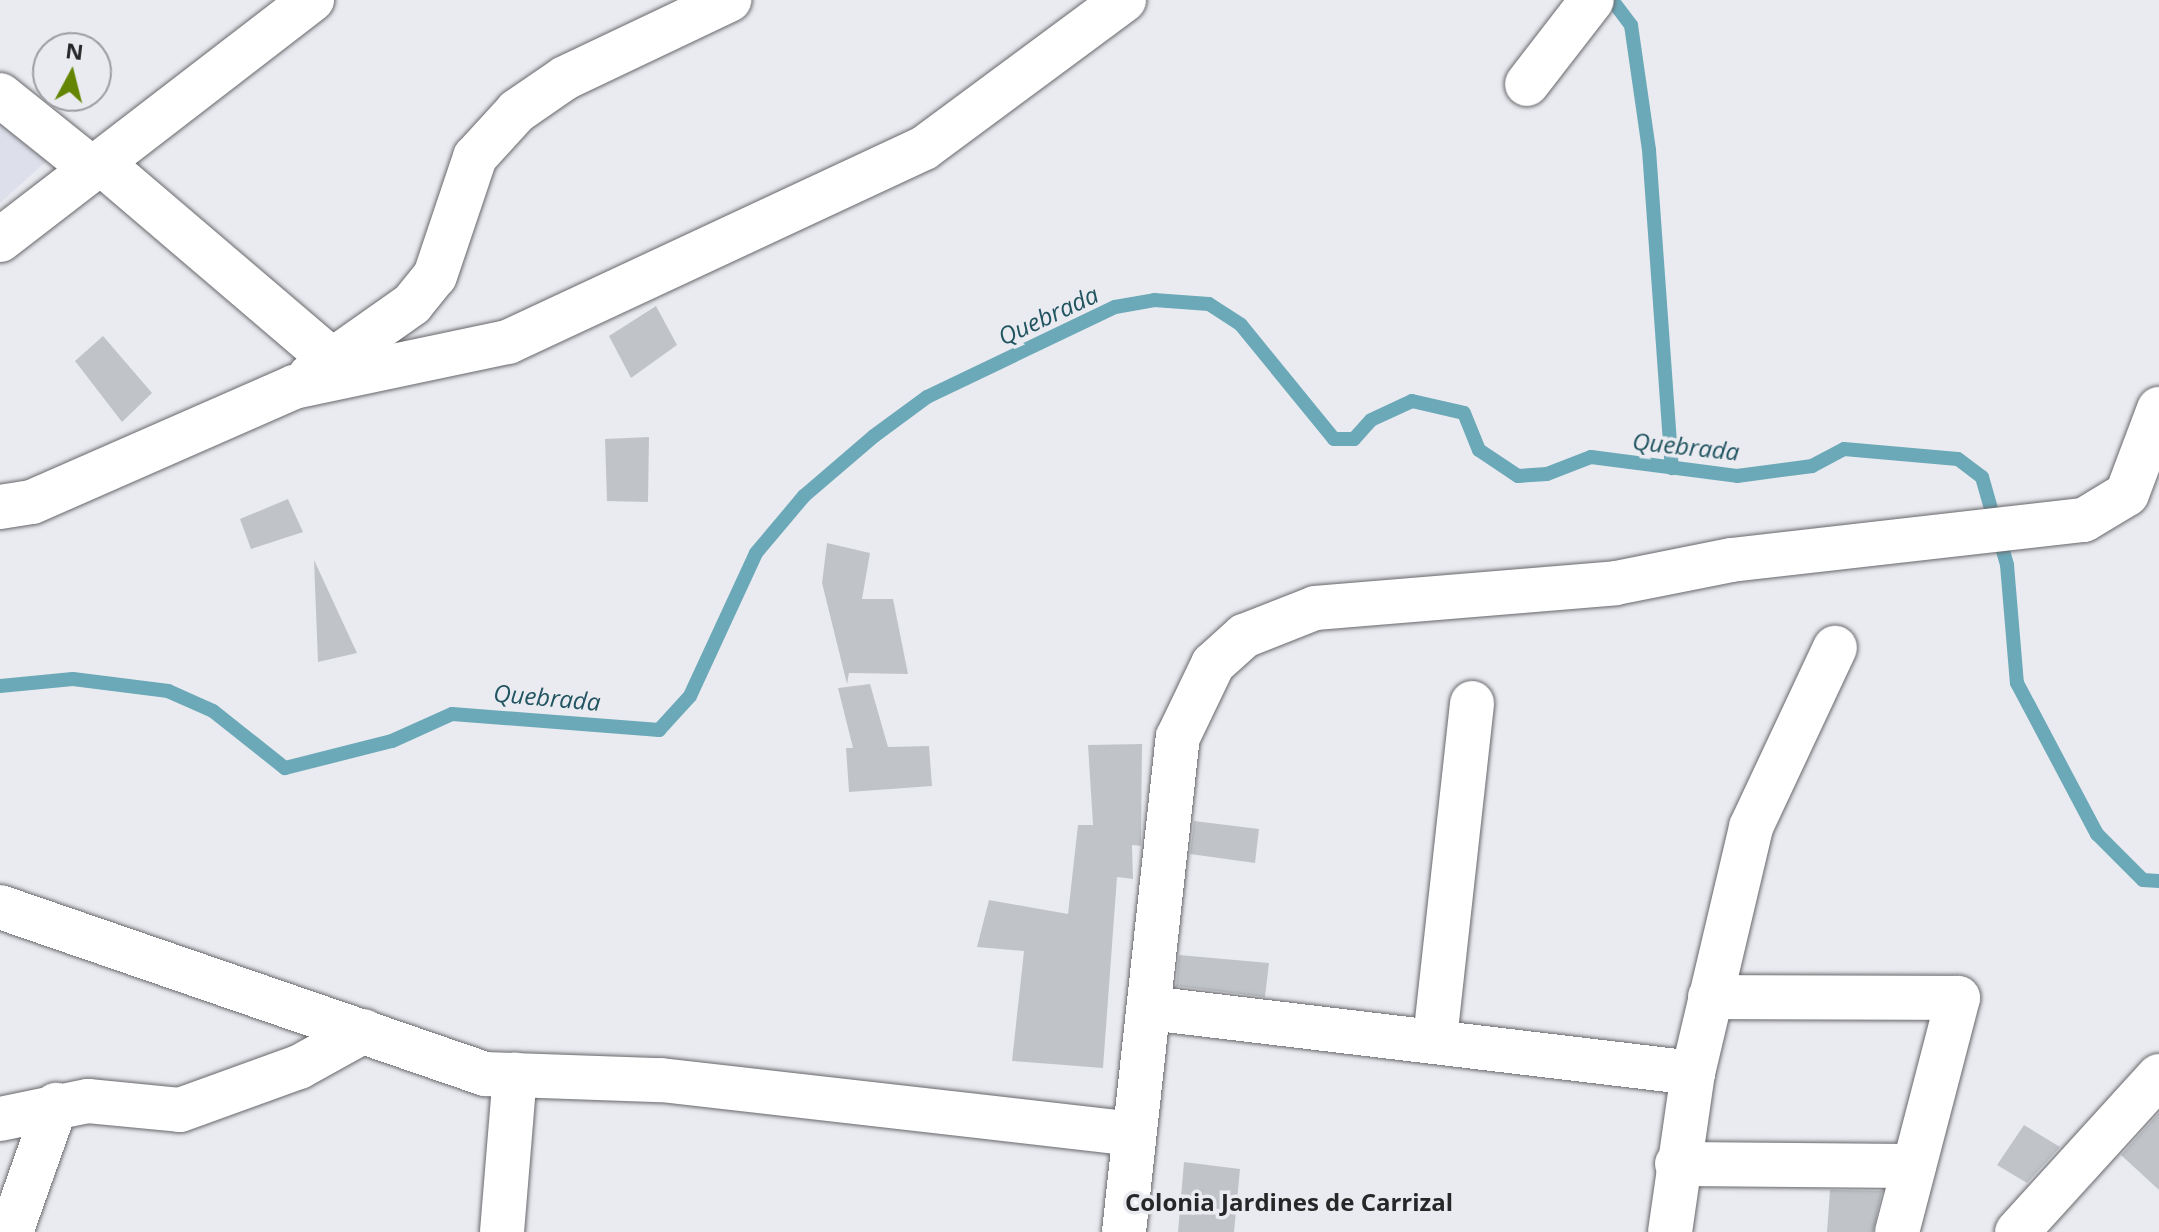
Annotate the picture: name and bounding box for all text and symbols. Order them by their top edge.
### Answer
north arrow [32,32,112,112]
text: N [64,34,85,66]
water label: Quebrada [993,279,1103,351]
water label: Quebrada [1631,426,1741,466]
water label: Quebrada [492,678,602,716]
district label: Colonia Jardines de Carrizal [1125,1188,1453,1216]

